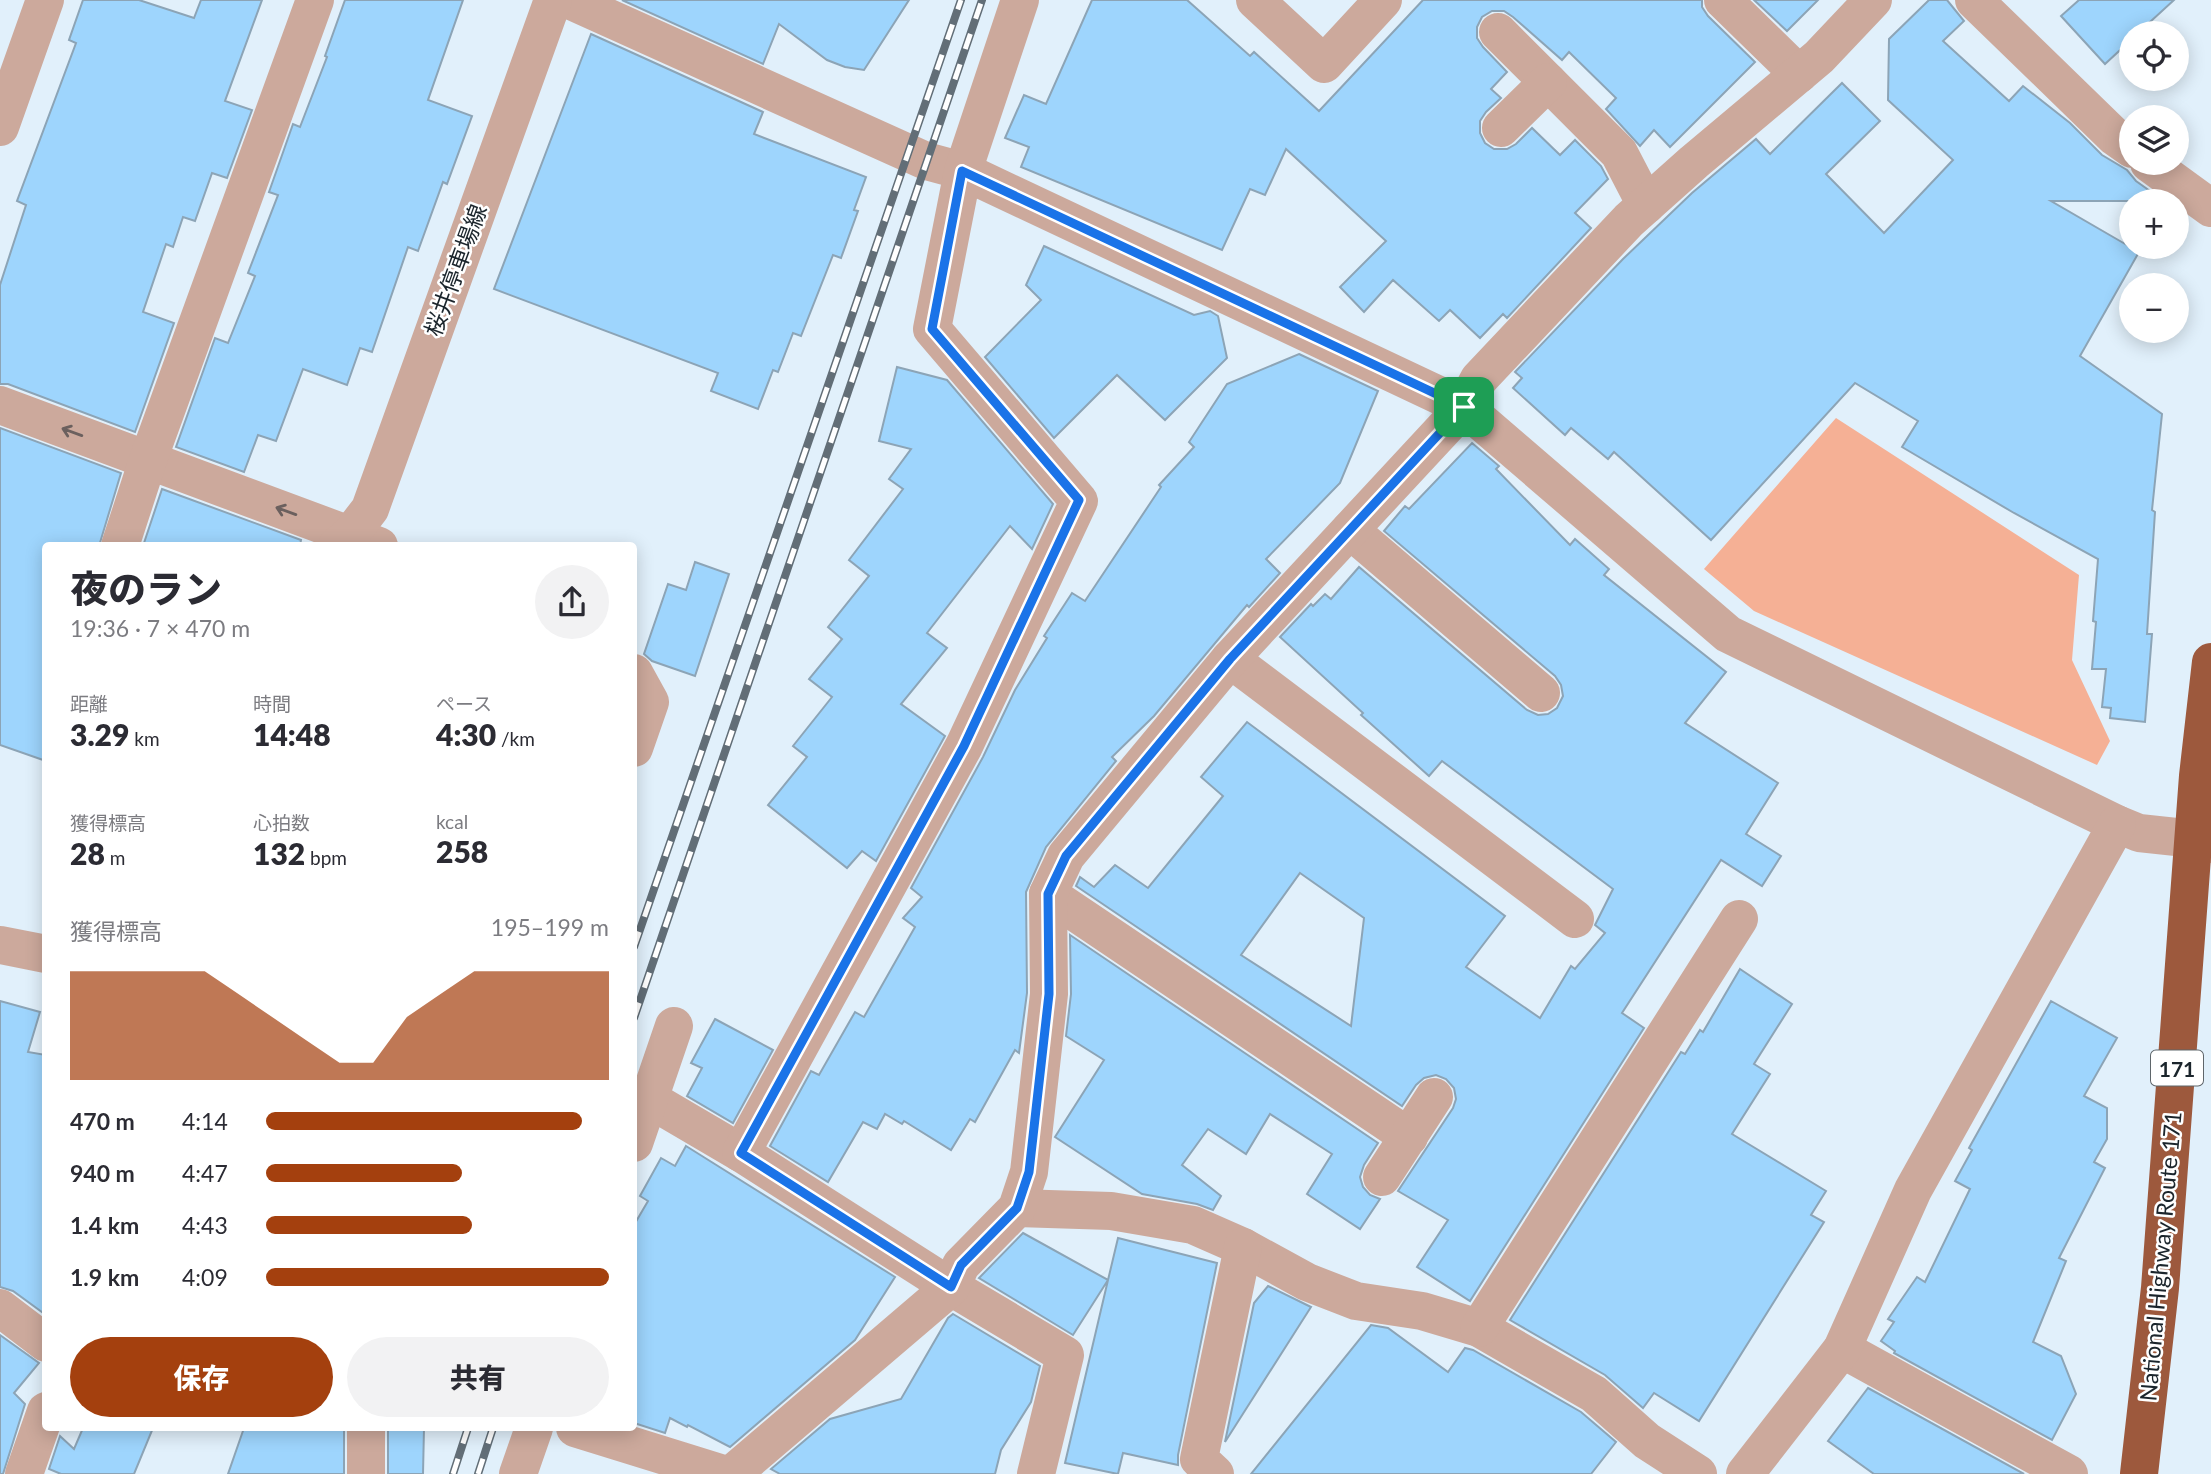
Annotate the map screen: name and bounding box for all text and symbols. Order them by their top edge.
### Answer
map controls [2119,21,2189,343]
button: locate [2119,21,2189,91]
button: layers [2119,105,2189,175]
button: + [2119,189,2189,259]
street label: 桜井停車場線 [418,200,492,340]
button: − [2119,273,2189,343]
pin [1434,377,1494,437]
icon: arrive [1445,388,1483,426]
one-way arrow [62,425,84,437]
one-way arrow [275,504,297,516]
text: 夜のラン [70,565,222,611]
button: share [535,565,609,639]
text: 19:36 · 7 × 470 m [70,614,250,642]
text: 距離 [70,692,108,715]
text: 時間 [253,692,291,715]
text: ペース [436,692,492,715]
text: 3.29 [70,716,129,752]
text: 14:48 [253,716,331,752]
text: 4:30 [436,716,496,752]
text: km [129,727,160,750]
text: /km [496,727,535,750]
text: kcal [436,810,468,833]
text: 獲得標高 [70,811,146,834]
text: 心拍数 [253,811,310,834]
text: 258 [436,833,488,869]
text: 28 [70,835,105,871]
text: 132 [253,835,305,871]
text: m [105,846,125,869]
text: bpm [305,846,347,869]
text: 195–199 m [491,913,609,941]
text: 獲得標高 [70,917,162,945]
road number: 171 [2151,1050,2203,1086]
text: 470 m [70,1107,135,1135]
text: 4:14 [182,1107,228,1135]
street label: National Highway Route 171 [2133,1110,2187,1402]
text: 940 m [70,1159,135,1187]
text: 4:47 [182,1159,228,1187]
text: 1.4 km [70,1211,139,1239]
text: 4:43 [182,1211,228,1239]
text: 1.9 km [70,1263,139,1291]
text: 4:09 [182,1263,228,1291]
button: 保存 [70,1337,333,1417]
button: 共有 [347,1337,609,1417]

